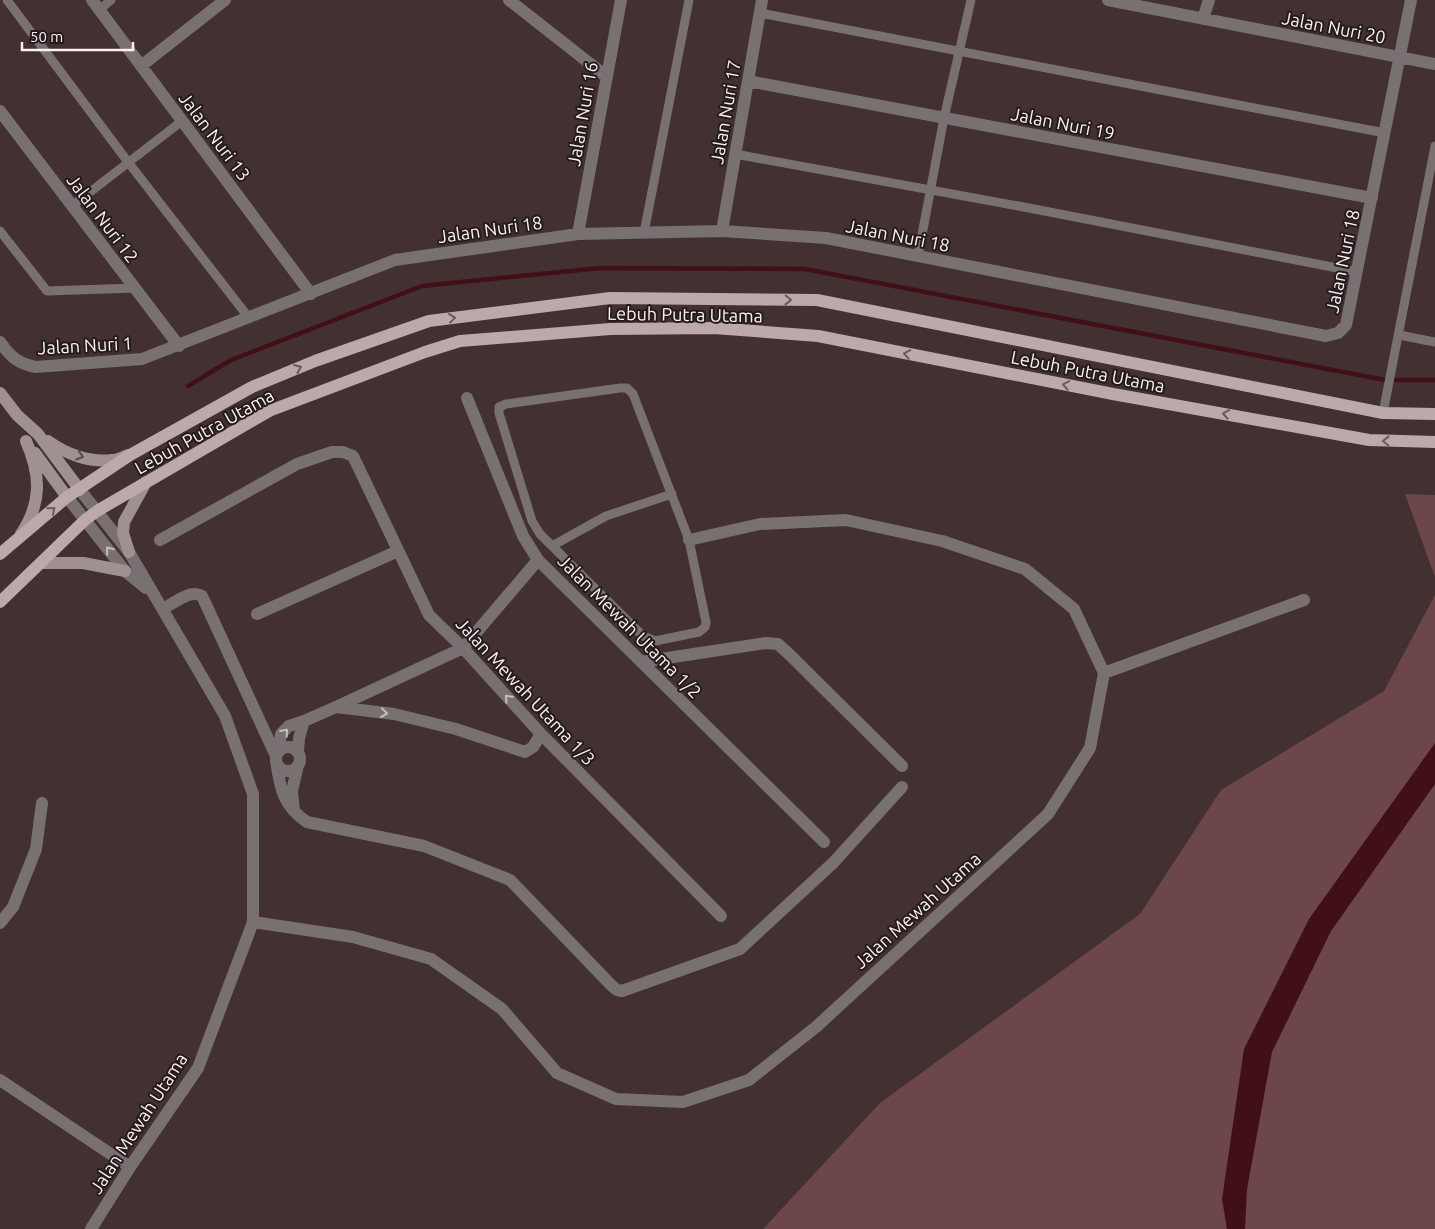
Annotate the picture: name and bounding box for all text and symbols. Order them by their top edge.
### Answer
street label: Jalan Nuri 20 [1280,7,1388,47]
scale bar [22,20,134,52]
text: 50 m [30,28,63,45]
street label: Jalan Nuri 17 [706,58,744,166]
street label: Jalan Nuri 16 [563,60,601,168]
street label: Jalan Nuri 13 [175,88,255,184]
street label: Jalan Nuri 19 [1009,103,1117,143]
street label: Jalan Nuri 12 [63,170,143,266]
street label: Jalan Nuri 18 [1321,207,1363,315]
street label: Jalan Nuri 18 [436,212,544,246]
street label: Jalan Nuri 18 [844,215,952,255]
one-way arrow [784,295,792,305]
street label: Lebuh Putra Utama [607,303,763,325]
one-way arrow [448,313,456,324]
street label: Jalan Nuri 1 [37,333,133,357]
street label: Lebuh Putra Utama [1010,346,1166,396]
one-way arrow [902,349,911,359]
one-way arrow [293,363,302,374]
one-way arrow [1062,380,1071,390]
street label: Lebuh Putra Utama [131,384,277,478]
one-way arrow [1222,410,1230,420]
one-way arrow [1382,435,1390,446]
one-way arrow [76,451,84,461]
one-way arrow [46,507,55,516]
one-way arrow [106,546,115,556]
street label: Jalan Mewah Utama 1/2 [554,550,706,702]
street label: Jalan Mewah Utama 1/3 [452,613,600,769]
one-way arrow [505,695,514,704]
one-way arrow [381,707,389,718]
one-way arrow [280,728,289,737]
street label: Jalan Mewah Utama [850,848,984,972]
street label: Jalan Mewah Utama [85,1049,191,1197]

